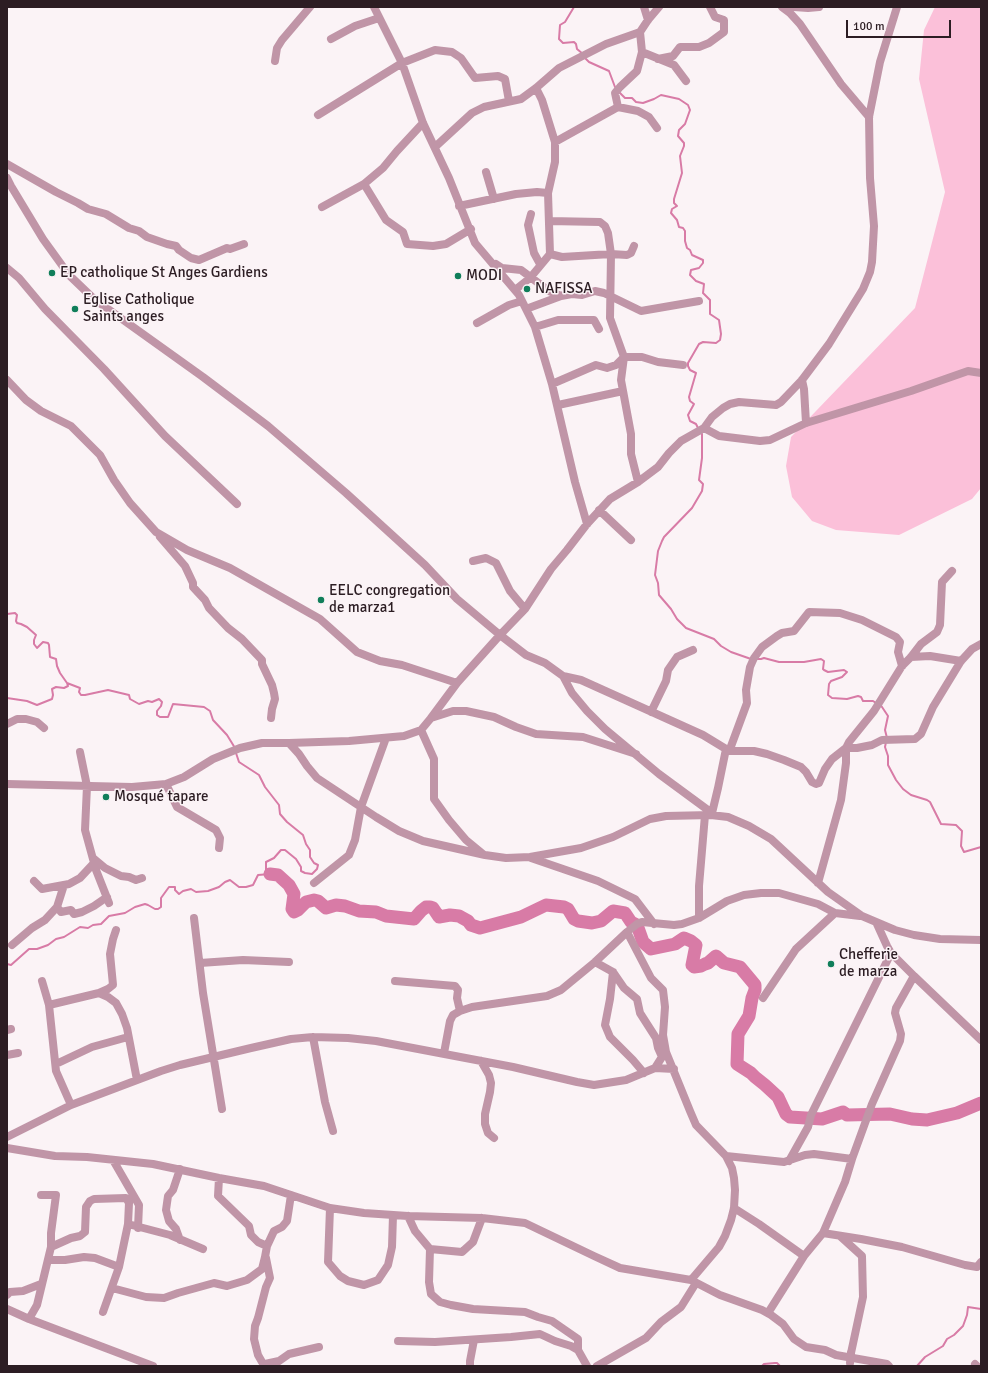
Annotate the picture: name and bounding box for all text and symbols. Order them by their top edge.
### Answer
scale bar [848,12,953,38]
text: 100 m [853,19,885,34]
place label: EP catholique St Anges Gardiens [60,264,268,282]
place label: MODI [466,267,502,285]
marker: EP catholique St Anges Gardiens [47,268,57,278]
marker: MODI [453,271,463,281]
place label: NAFISSA [535,280,592,298]
marker: NAFISSA [522,284,532,294]
place label: Eglise Catholique Saints anges [83,291,195,326]
marker: Eglise Catholique Saints anges [70,304,80,314]
place label: EELC congregation de marza1 [329,582,450,617]
marker: EELC congregation de marza1 [316,595,326,605]
place label: Mosqué tapare [114,788,209,806]
marker: Mosqué tapare [101,792,111,802]
place label: Chefferie de marza [839,946,898,981]
marker: Chefferie de marza [826,959,836,969]

